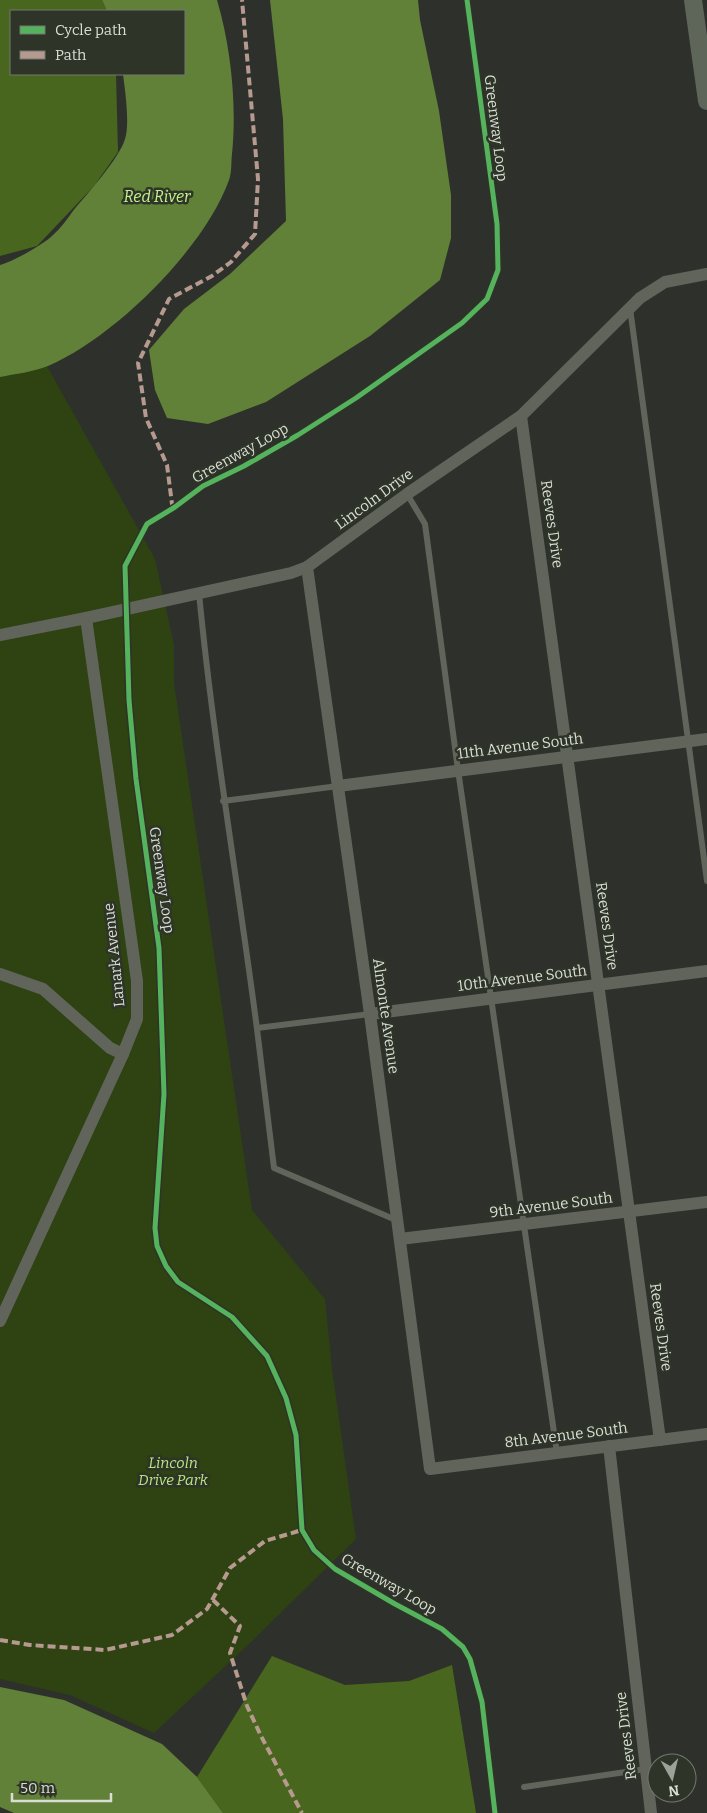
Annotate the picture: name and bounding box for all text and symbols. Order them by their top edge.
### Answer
legend [10,10,185,75]
text: Cycle path [55,21,127,39]
text: Path [55,46,87,64]
street label: Greenway Loop [481,74,511,183]
water label: Red River [123,187,192,206]
street label: Greenway Loop [189,419,291,487]
street label: Lincoln Drive [332,465,416,533]
street label: Reeves Drive [537,479,567,569]
street label: 11th Avenue South [456,729,585,763]
street label: Greenway Loop [146,825,178,935]
street label: Reeves Drive [592,881,622,971]
street label: Lanark Avenue [100,902,128,1008]
street label: Almonte Avenue [369,957,403,1075]
street label: 10th Avenue South [456,961,588,995]
street label: 9th Avenue South [489,1188,614,1221]
street label: Reeves Drive [646,1282,676,1372]
street label: 8th Avenue South [504,1418,629,1451]
park label: Lincoln Drive Park [138,1454,209,1489]
street label: Greenway Loop [338,1549,440,1619]
street label: Reeves Drive [612,1691,640,1781]
north arrow [647,1753,697,1803]
scale bar [12,1770,111,1802]
text: 50 m [20,1779,56,1797]
text: N [667,1781,680,1800]

